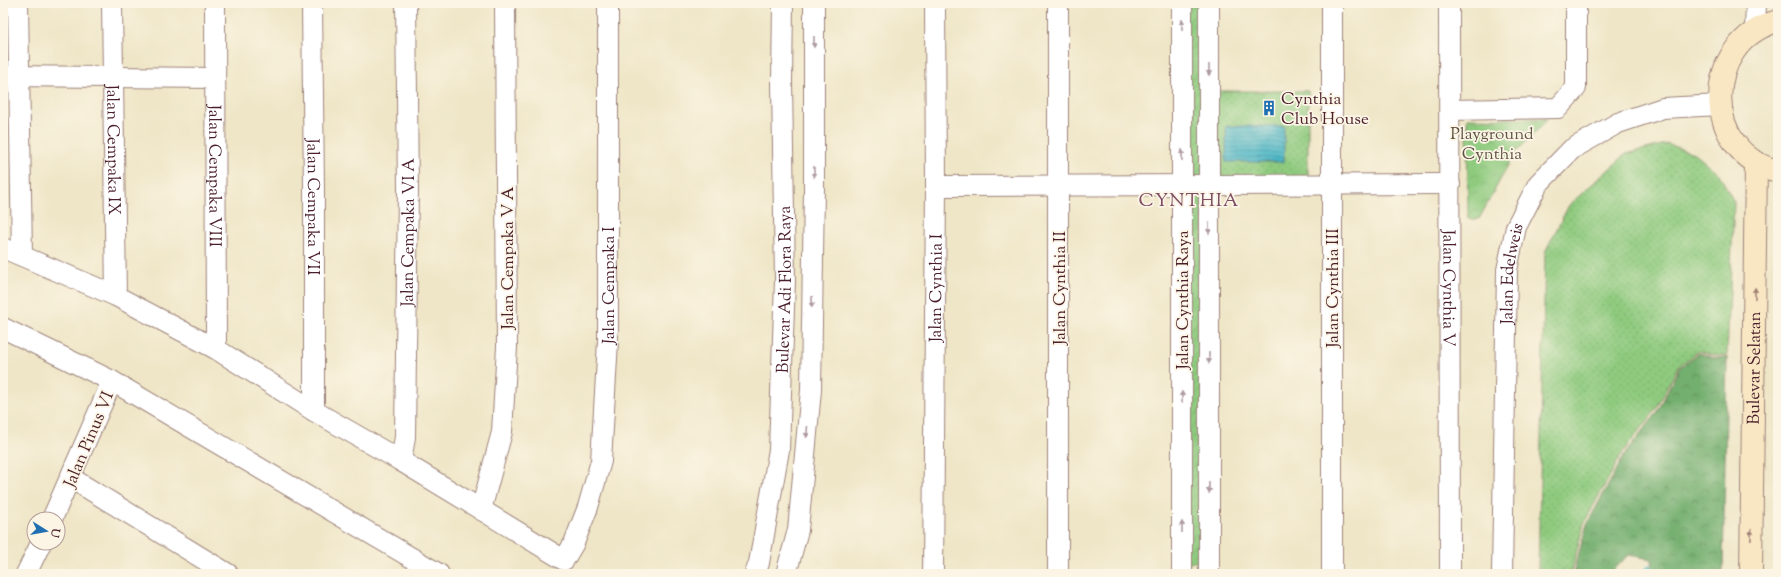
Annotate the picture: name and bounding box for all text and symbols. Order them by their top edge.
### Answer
one-way arrow [1179,18,1185,31]
one-way arrow [811,36,817,49]
one-way arrow [1206,64,1212,77]
street label: Jalan Cempaka IX [99,84,125,216]
place label: Cynthia Club House [1281,88,1369,132]
building icon: Cynthia Club House [1260,99,1278,117]
street label: Jalan Cempaka VIII [201,104,226,248]
park label: Playground Cynthia [1450,123,1534,167]
street label: Jalan Cempaka VII [299,137,324,276]
one-way arrow [1178,149,1185,161]
street label: Jalan Cempaka VI A [397,158,422,308]
one-way arrow [811,166,817,179]
street label: Jalan Cempaka V A [497,186,521,331]
district label: CYNTHIA [1138,188,1240,215]
street label: Bulevar Adi Flora Raya [772,205,799,374]
street label: Jalan Edelweis [1496,218,1531,326]
one-way arrow [1206,222,1212,235]
street label: Jalan Cempaka I [598,226,622,346]
street label: Jalan Cynthia III [1322,228,1346,349]
street label: Jalan Cynthia V [1435,229,1460,347]
street label: Jalan Cynthia Raya [1172,230,1196,371]
street label: Jalan Cynthia II [1049,231,1073,346]
street label: Jalan Cynthia I [925,233,950,343]
one-way arrow [1751,287,1758,299]
one-way arrow [809,296,816,308]
street label: Bulevar Selatan [1743,311,1768,425]
one-way arrow [1206,352,1212,365]
street label: Jalan Pinus VI [58,388,121,493]
one-way arrow [1179,390,1185,403]
one-way arrow [804,426,811,438]
one-way arrow [1206,482,1212,495]
north arrow [26,511,66,551]
one-way arrow [1179,520,1185,533]
text: U [46,526,64,539]
one-way arrow [1748,529,1755,541]

